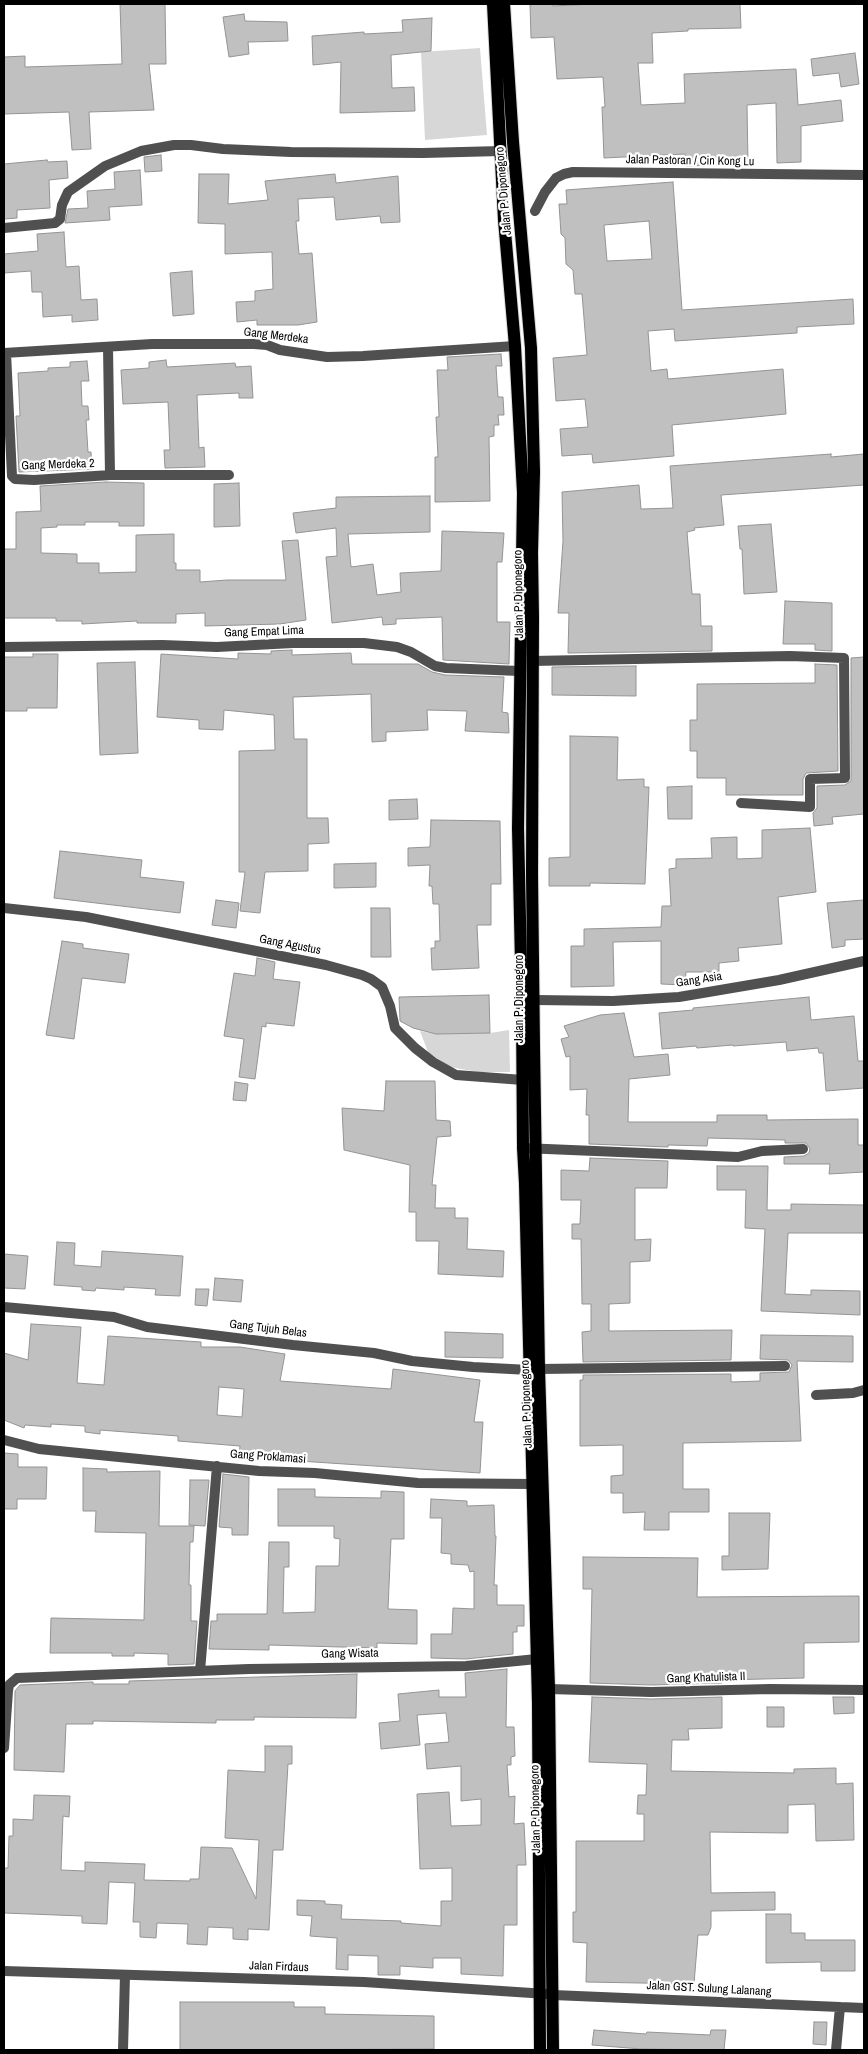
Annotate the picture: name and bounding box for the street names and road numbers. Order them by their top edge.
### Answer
street label: Jalan P. Diponegoro [493,146,515,236]
street label: Jalan Pastoran / Cin Kong Lu [626,153,754,169]
street label: Gang Merdeka [243,325,309,347]
street label: Gang Merdeka 2 [21,457,95,473]
street label: Jalan P. Diponegoro [511,550,527,638]
street label: Gang Empat Lima [224,623,304,641]
street label: Gang Agustus [258,932,322,958]
street label: Jalan P. Diponegoro [513,955,527,1043]
street label: Gang Asia [675,969,723,991]
street label: Gang Tujuh Belas [228,1317,308,1341]
street label: Jalan P. Diponegoro [518,1360,536,1448]
street label: Gang Proklamasi [230,1447,306,1467]
street label: Gang Wisata [321,1646,379,1662]
street label: Gang Khatulista II [666,1669,746,1687]
street label: Jalan P. Diponegoro [528,1765,544,1853]
street label: Jalan Firdaus [249,1959,309,1975]
street label: Jalan GST. Sulung Lalanang [646,1979,772,1999]

